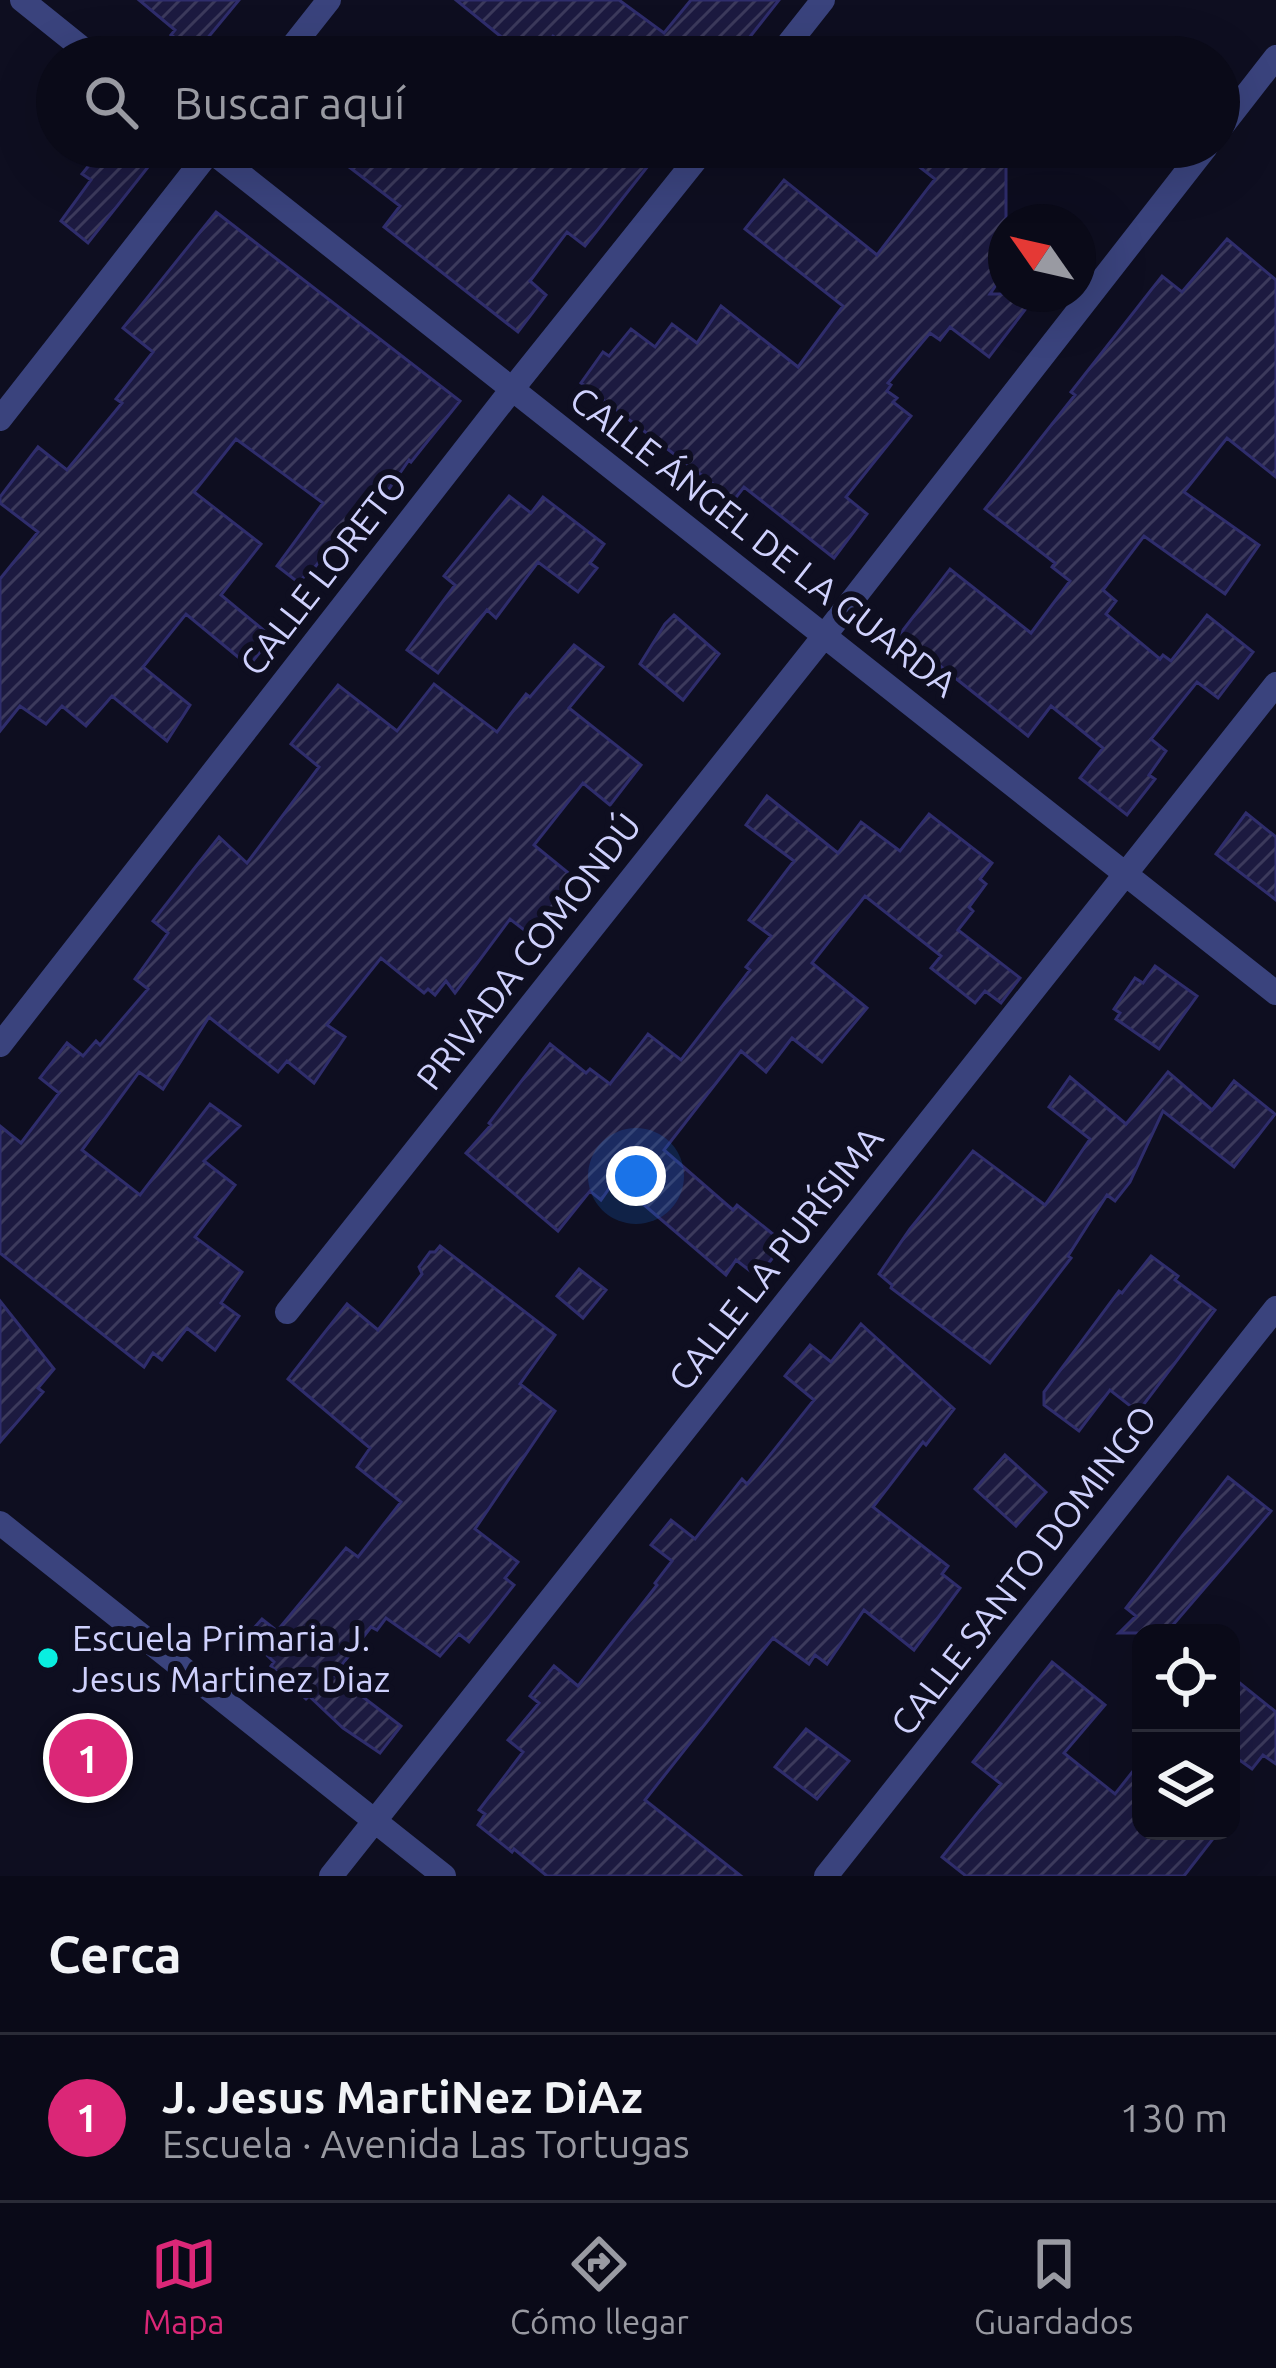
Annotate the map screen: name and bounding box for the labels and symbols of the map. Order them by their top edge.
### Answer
north arrow [988,204,1096,312]
street label: CALLE ÁNGEL DE LA GUARDA [563,378,966,705]
street label: CALLE LORETO [231,463,415,683]
street label: PRIVADA COMONDÚ [408,805,648,1097]
street label: CALLE LA PURÍSIMA [659,1118,891,1398]
your location [606,1146,666,1206]
street label: CALLE SANTO DOMINGO [882,1397,1164,1743]
place label: Escuela Primaria J. Jesus Martinez Diaz [72,1617,390,1699]
marker: Escuela Primaria J. Jesus Martinez Diaz [35,1645,61,1671]
pin: 1 [49,1713,127,1803]

